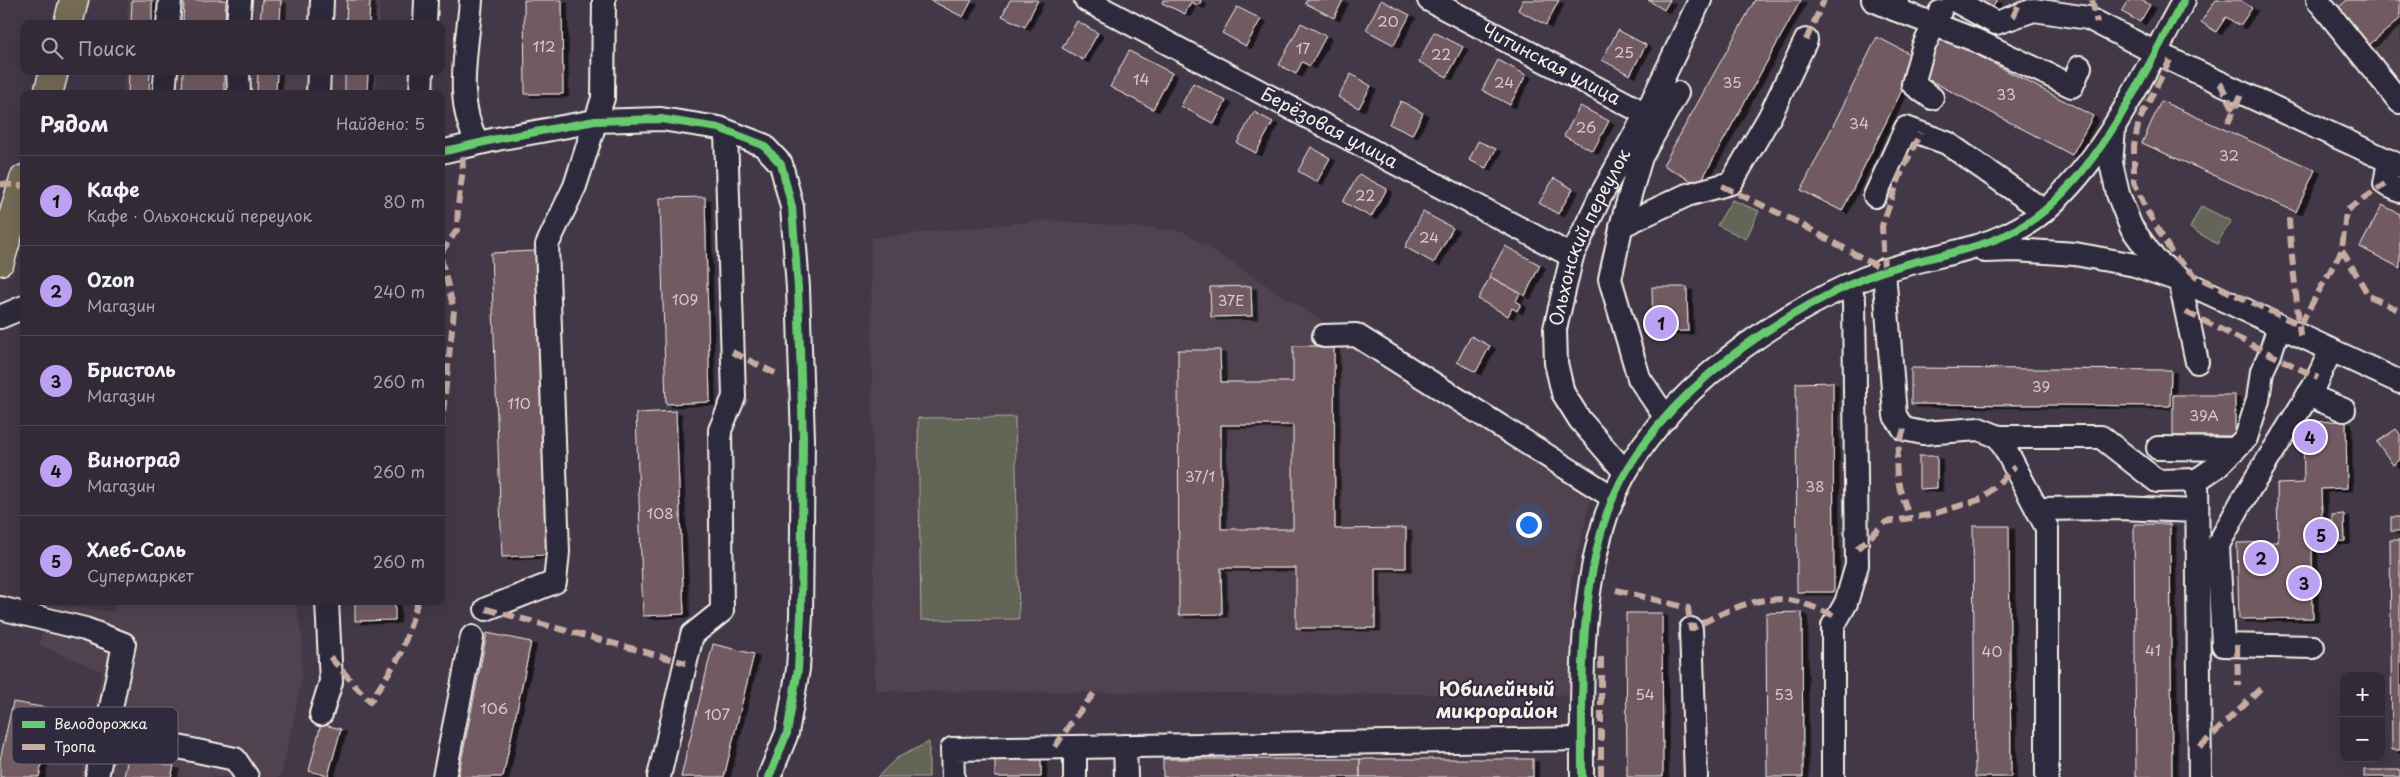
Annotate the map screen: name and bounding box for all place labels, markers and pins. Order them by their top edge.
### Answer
pin: 1 [1645,304,1677,342]
pin: 4 [2294,418,2326,456]
pin: 5 [2305,516,2337,554]
pin: 2 [2245,539,2277,577]
pin: 3 [2288,564,2320,602]

